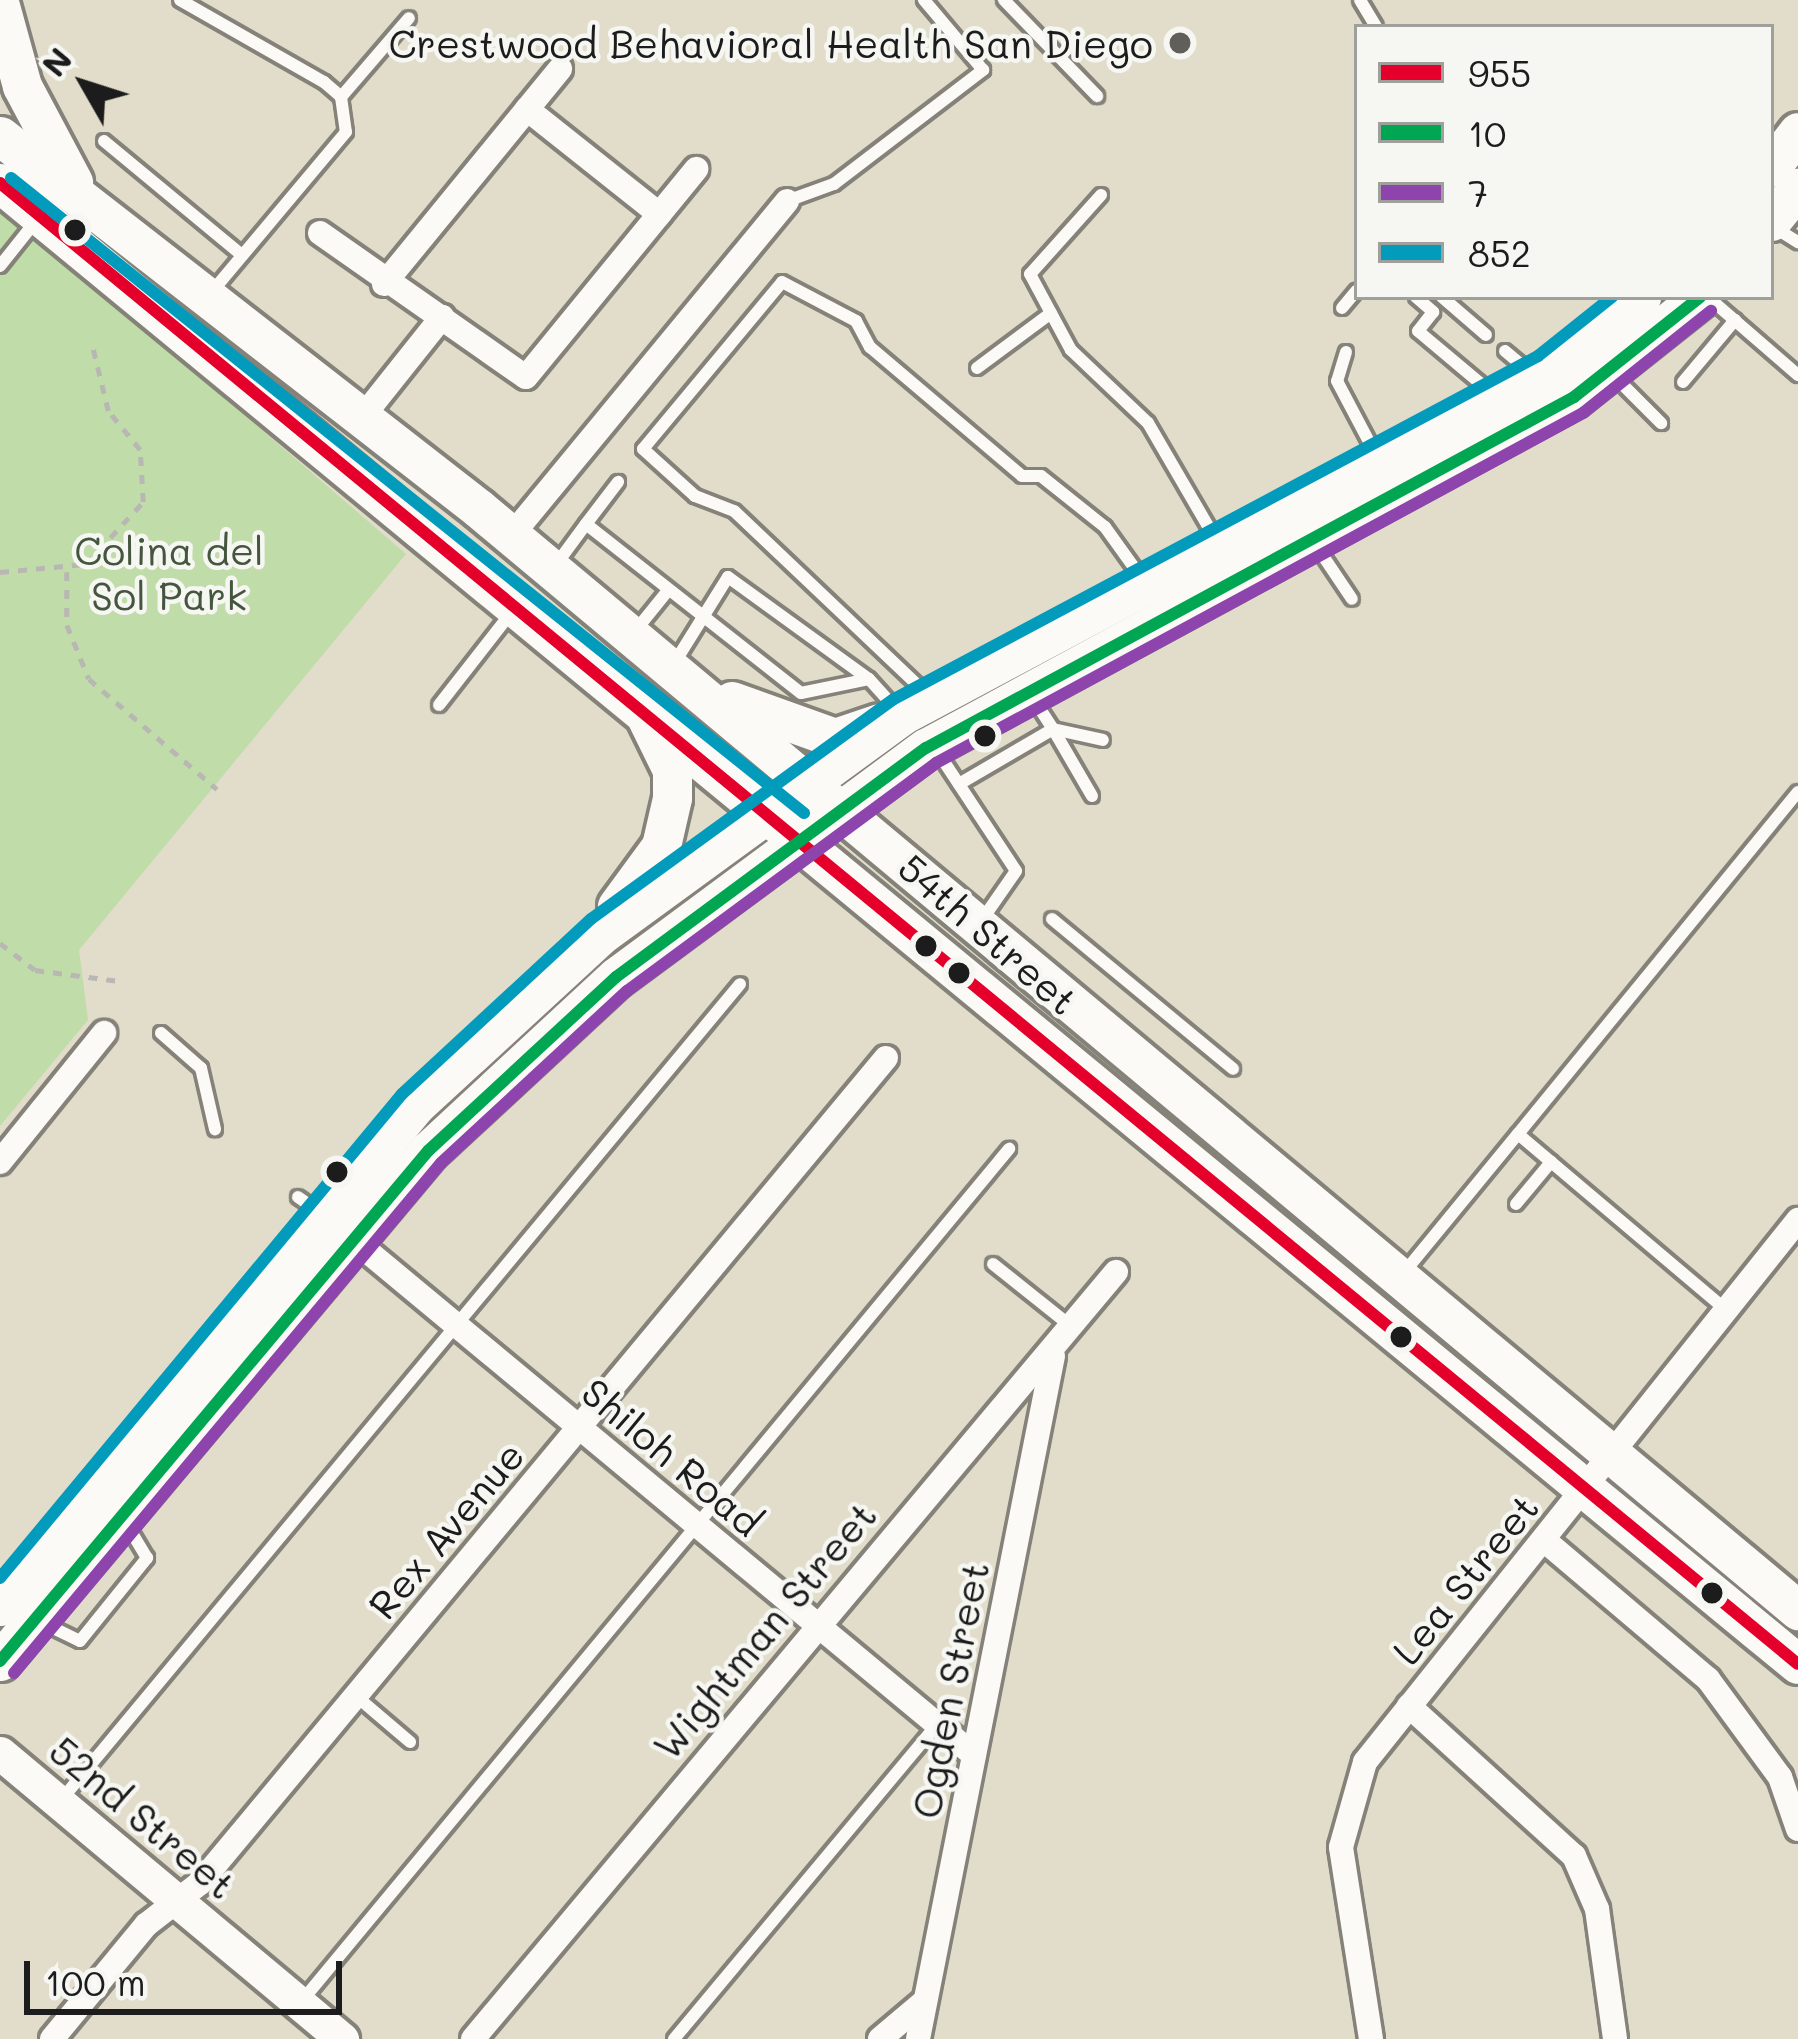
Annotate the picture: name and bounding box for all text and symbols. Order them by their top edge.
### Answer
place label: Crestwood Behavioral Health San Diego [388,20,1153,66]
north arrow [24,24,144,144]
legend [1354,24,1774,300]
marker: Crestwood Behavioral Health San Diego [1164,27,1196,59]
text: N [31,38,80,84]
text: 955 [1468,49,1531,96]
text: 10 [1468,109,1506,156]
text: 7 [1468,169,1488,216]
unlabelled marker [64,219,86,241]
text: 852 [1468,229,1531,276]
park label: Colina del Sol Park [74,528,264,619]
unlabelled marker [974,725,996,747]
street label: 54th Street [889,844,1087,1024]
unlabelled marker [915,935,937,957]
unlabelled marker [948,962,970,984]
unlabelled marker [326,1161,348,1183]
unlabelled marker [1390,1326,1412,1348]
street label: Shiloh Road [573,1368,771,1546]
street label: Rex Avenue [359,1432,533,1628]
street label: Lea Street [1382,1484,1548,1674]
street label: Wightman Street [643,1492,885,1768]
street label: Ogden Street [902,1558,998,1822]
unlabelled marker [1701,1582,1723,1604]
street label: 52nd Street [41,1726,245,1908]
scale bar [30,1937,348,2011]
text: 100 m [45,1958,146,2005]

